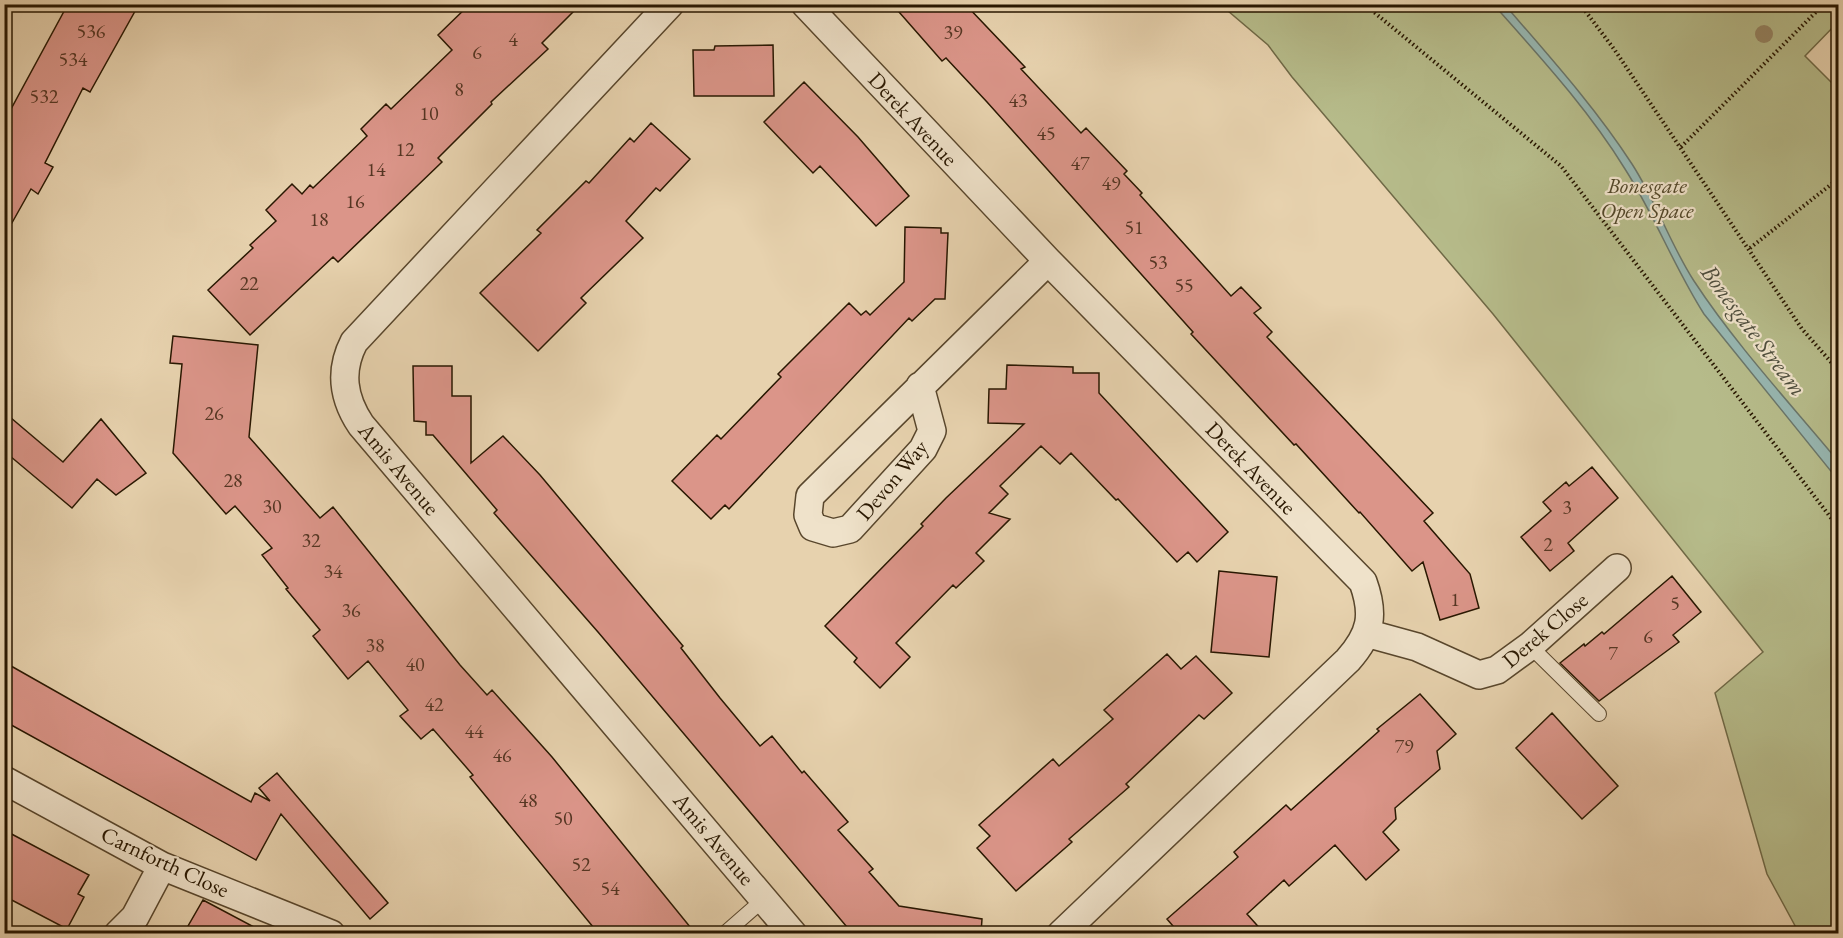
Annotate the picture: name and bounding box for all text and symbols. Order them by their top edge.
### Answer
house number: 536 [77,18,106,44]
house number: 39 [943,19,963,45]
house number: 4 [508,26,518,52]
house number: 6 [472,39,482,65]
house number: 534 [59,46,88,72]
street label: Derek Avenue [862,66,964,173]
house number: 8 [454,76,464,102]
house number: 532 [30,83,59,109]
house number: 43 [1008,87,1028,113]
house number: 10 [419,100,439,126]
house number: 45 [1036,120,1056,146]
house number: 12 [395,136,415,162]
house number: 47 [1070,150,1090,176]
house number: 14 [366,156,386,182]
house number: 49 [1101,170,1121,196]
park label: Bonesgate Open Space [1600,171,1694,225]
house number: 16 [345,188,365,214]
house number: 18 [309,206,329,232]
house number: 51 [1124,214,1144,240]
house number: 53 [1148,249,1168,275]
water label: Bonesgate Stream [1694,257,1814,402]
house number: 22 [239,270,259,296]
house number: 55 [1174,272,1194,298]
house number: 26 [204,400,224,426]
street label: Derek Avenue [1199,415,1303,521]
street label: Amis Avenue [351,416,446,522]
street label: Devon Way [850,433,935,527]
house number: 28 [223,467,243,493]
house number: 30 [262,493,282,519]
house number: 3 [1562,494,1572,520]
house number: 32 [301,527,321,553]
house number: 2 [1543,531,1553,557]
house number: 34 [323,558,343,584]
street label: Derek Close [1496,585,1594,674]
house number: 1 [1450,586,1460,612]
house number: 5 [1670,590,1680,616]
house number: 36 [341,597,361,623]
house number: 6 [1643,623,1653,649]
house number: 38 [365,632,385,658]
house number: 7 [1608,640,1618,666]
house number: 40 [405,651,425,677]
house number: 42 [424,691,444,717]
house number: 44 [464,718,484,744]
house number: 79 [1394,733,1414,759]
house number: 46 [492,742,512,768]
street label: Amis Avenue [666,786,761,892]
house number: 48 [518,787,538,813]
house number: 50 [553,805,573,831]
street label: Carnforth Close [96,820,234,905]
house number: 52 [571,851,591,877]
house number: 54 [600,875,620,901]

